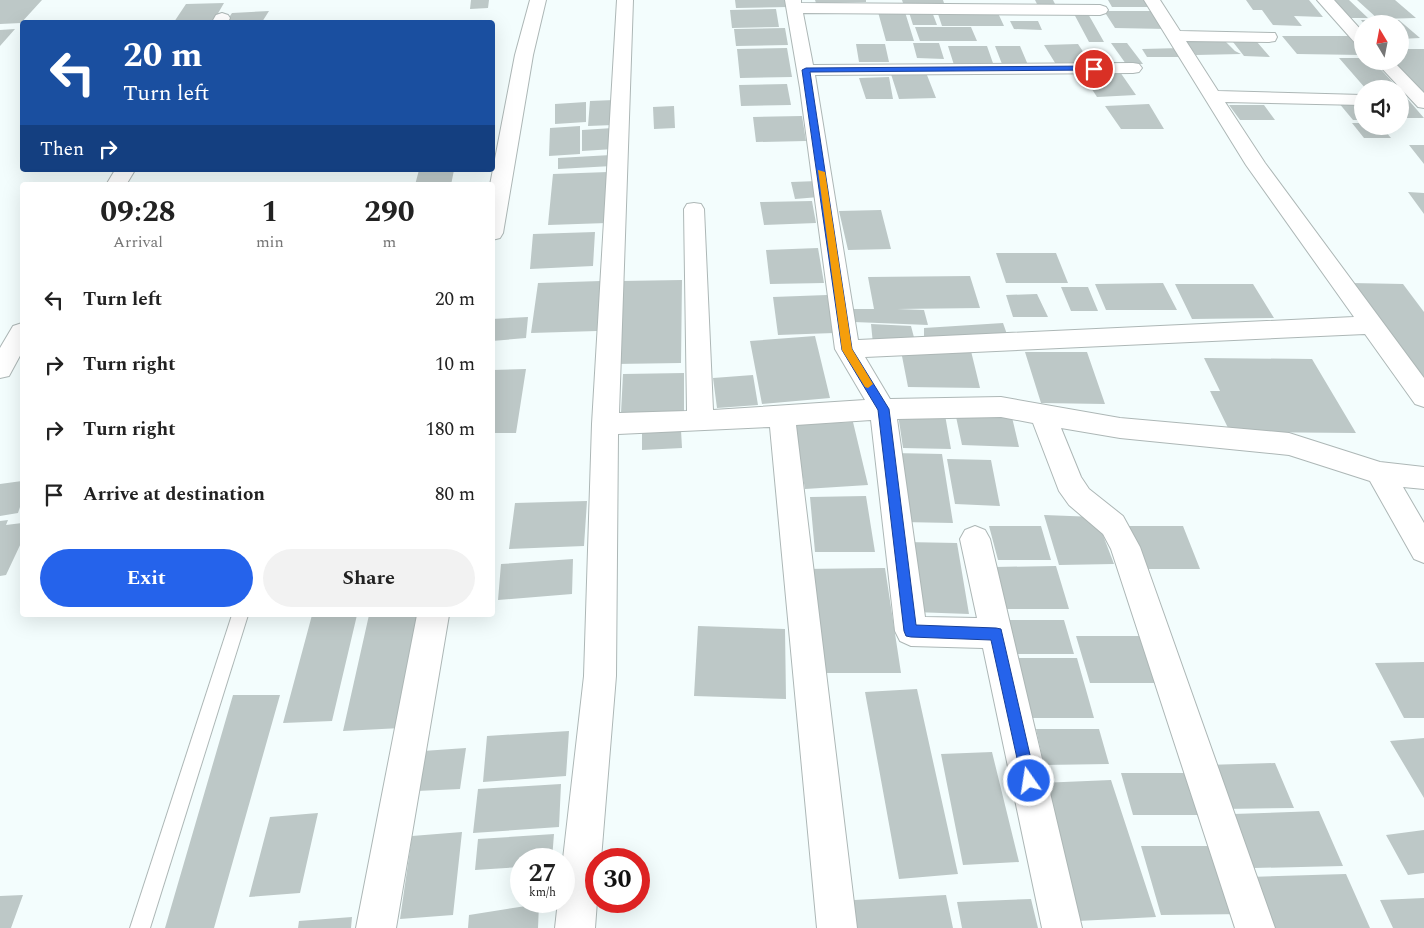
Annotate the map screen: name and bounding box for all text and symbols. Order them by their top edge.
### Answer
north arrow [1354,15,1409,70]
map controls [1354,15,1409,135]
text: 20 m [123,29,203,82]
icon: left [40,40,105,105]
pin [1073,48,1115,90]
icon: arrive [1080,55,1108,83]
text: Turn left [123,77,209,110]
button: sound [1354,80,1409,135]
text: Then [40,135,84,164]
icon: right [94,135,122,163]
text: 09:28 [100,189,176,235]
text: 1 [261,189,278,235]
text: 290 [364,189,415,235]
text: Arrival [113,230,163,254]
text: min [256,230,284,254]
text: m [383,230,396,254]
text: Turn left [83,285,162,314]
text: 20 m [435,285,475,314]
icon: left [40,286,68,314]
text: Turn right [83,350,176,379]
text: 10 m [435,350,475,379]
icon: right [40,351,68,379]
text: Turn right [83,415,176,444]
text: 180 m [425,415,475,444]
icon: right [40,416,68,444]
text: Arrive at destination [83,480,265,509]
text: 80 m [435,480,475,509]
icon: arrive [40,481,68,509]
button: Exit [40,549,253,607]
button: Share [263,549,475,607]
position arrow [1002,754,1054,806]
speed limit sign: 30 [585,848,650,913]
text: 27 [528,855,557,893]
text: km/h [529,883,556,902]

